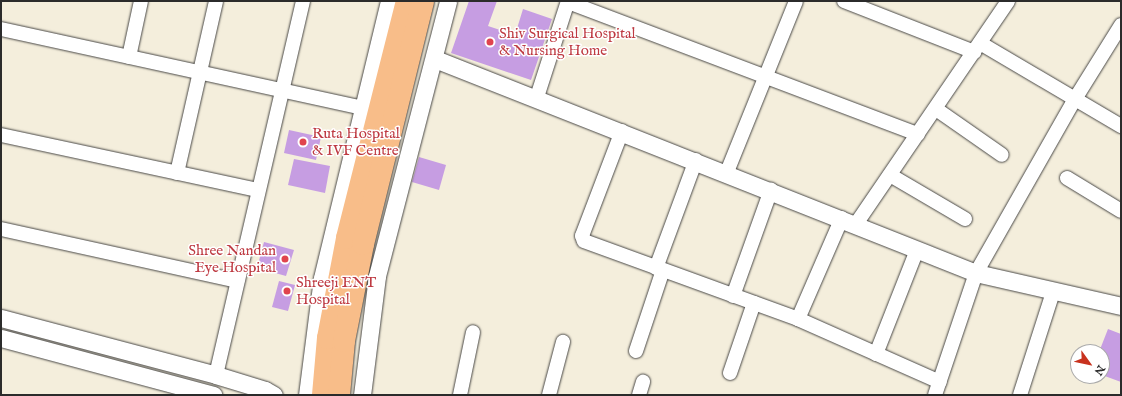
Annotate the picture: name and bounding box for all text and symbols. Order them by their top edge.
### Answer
place label: Shiv Surgical Hospital & Nursing Home [499,24,636,59]
marker: Shiv Surgical Hospital & Nursing Home [484,36,496,48]
place label: Ruta Hospital & IVF Centre [312,124,400,159]
marker: Ruta Hospital & IVF Centre [297,136,309,148]
place label: Shree Nandan Eye Hospital [188,241,276,276]
marker: Shree Nandan Eye Hospital [279,253,291,265]
place label: Shreeji ENT Hospital [296,273,376,308]
marker: Shreeji ENT Hospital [281,285,293,297]
north arrow [1070,344,1110,384]
text: N [1091,362,1108,378]

